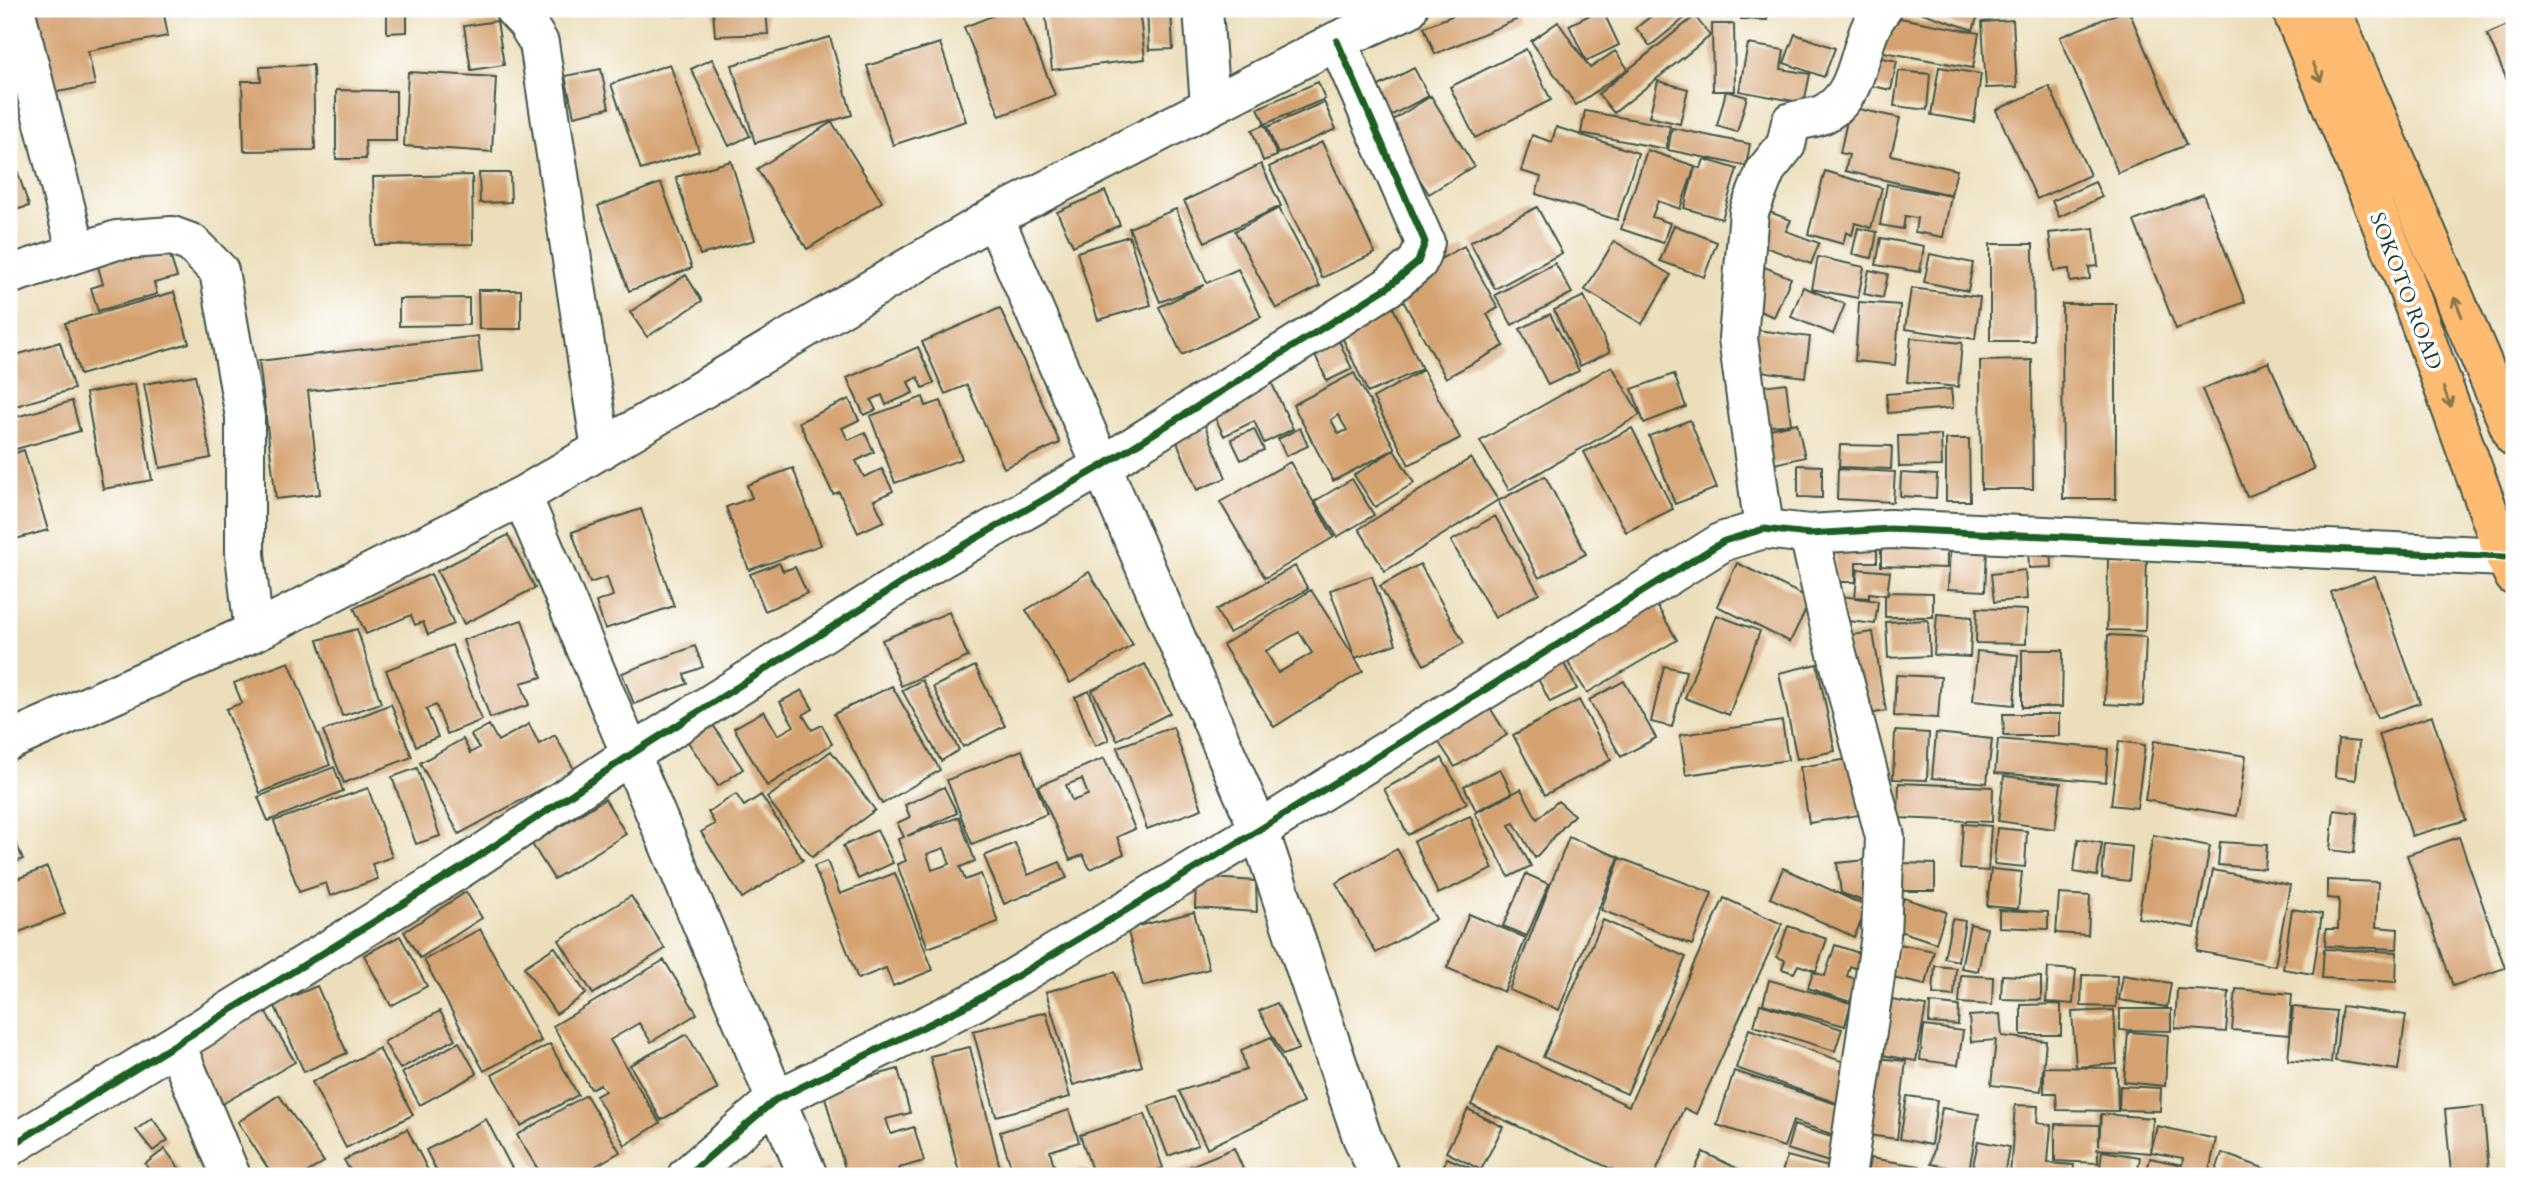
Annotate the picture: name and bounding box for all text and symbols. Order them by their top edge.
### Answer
one-way arrow [2311,60,2324,82]
street label: SOKOTO ROAD [2362,208,2449,374]
one-way arrow [2451,297,2464,318]
one-way arrow [2442,385,2454,407]

